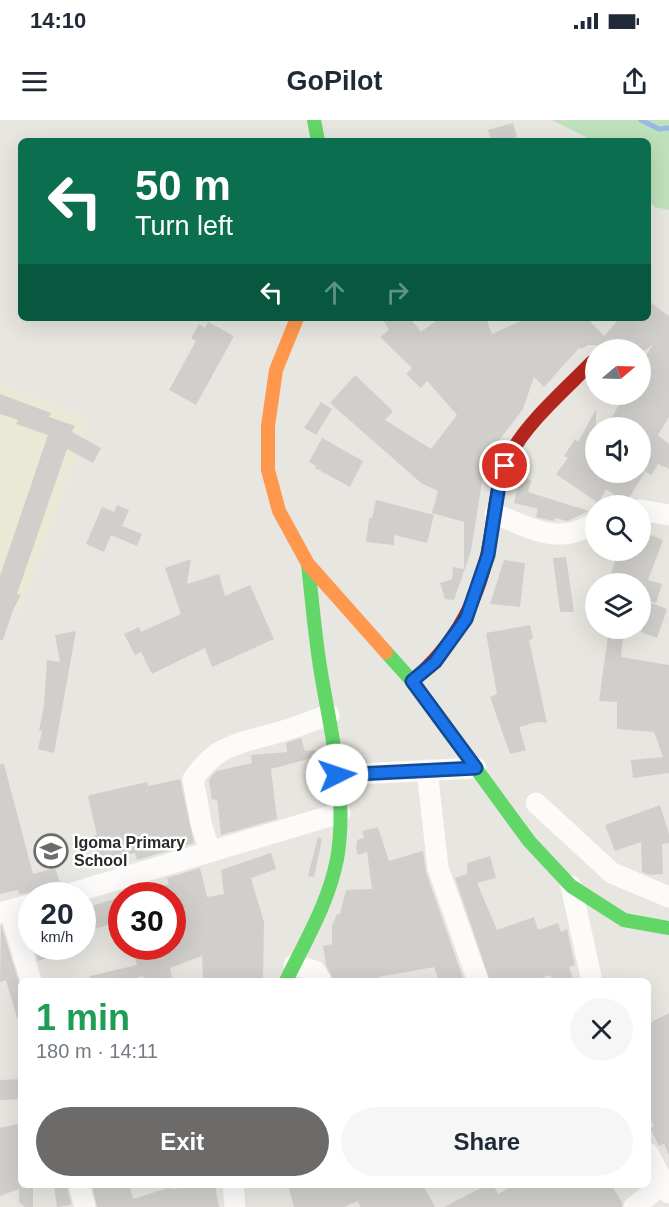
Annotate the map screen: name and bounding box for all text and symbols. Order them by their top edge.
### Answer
text: 14:10 [30,8,86,33]
icon: menu [18,65,51,98]
icon: share [618,65,651,98]
text: GoPilot [287,66,383,96]
icon: left [36,162,114,240]
text: 50 m [135,162,231,209]
text: Turn left [135,211,233,241]
icon: left [255,276,288,309]
icon: ahead [318,276,351,309]
icon: right [381,276,414,309]
north arrow [585,339,651,405]
map controls [585,339,651,639]
button: sound [585,417,651,483]
pin [479,440,530,491]
icon: arrive [488,449,521,482]
button: search [585,495,651,561]
button: layers [585,573,651,639]
position arrow [305,743,369,807]
school or university icon: Igoma Primary School [33,833,69,869]
place label: Igoma Primary School [74,834,185,869]
speed limit sign: 30 [108,882,186,960]
text: 20 [40,897,74,930]
text: km/h [41,928,73,945]
text: 1 min [36,997,130,1038]
button: close [570,998,633,1061]
text: 180 m · 14:11 [36,1040,158,1062]
button: Exit [36,1107,329,1176]
button: Share [341,1107,633,1176]

